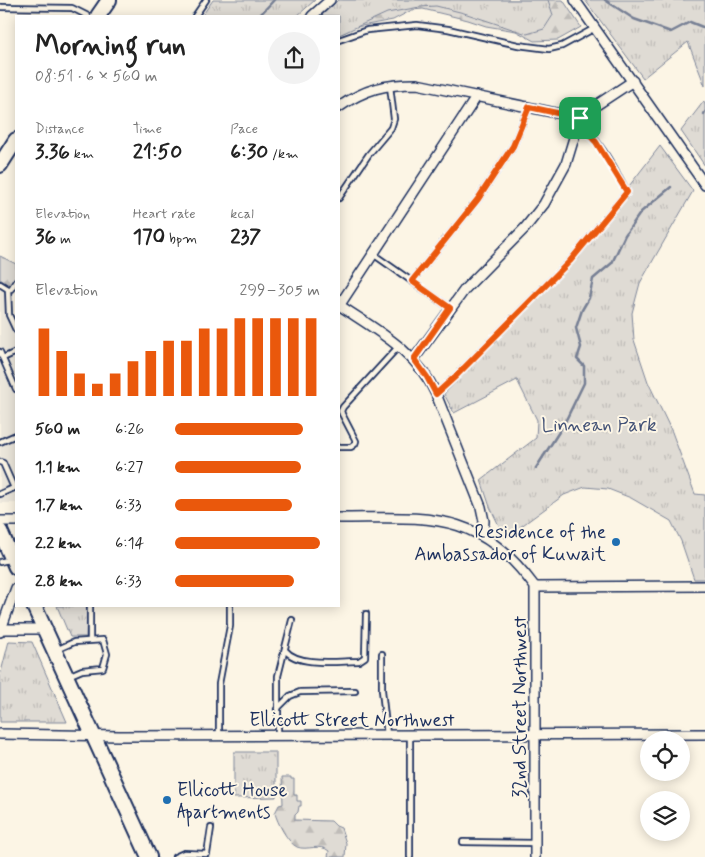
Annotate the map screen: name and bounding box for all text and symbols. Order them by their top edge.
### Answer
text: Morning run [35,28,186,65]
button: share [268,32,320,84]
text: 08:51 · 6 × 560 m [35,66,158,87]
pin [559,97,601,139]
icon: arrive [566,104,594,132]
text: Distance [35,120,84,138]
text: Time [133,120,162,138]
text: Pace [230,120,258,138]
text: 3.36 [35,138,70,166]
text: 21:50 [133,138,182,166]
text: 6:30 [230,138,268,166]
text: km [70,145,94,163]
text: /km [268,145,299,163]
text: Elevation [35,205,90,223]
text: Heart rate [133,205,196,223]
text: kcal [230,205,254,223]
text: 36 [35,223,56,251]
text: 170 [133,223,165,251]
text: 237 [230,223,261,251]
text: m [56,230,71,248]
text: bpm [165,230,197,248]
text: Elevation [35,280,98,301]
text: 299–305 m [240,280,320,301]
park label: Linnean Park [541,413,657,438]
text: 560 m [35,419,80,440]
text: 6:26 [115,419,144,440]
text: 1.1 km [35,457,80,478]
text: 6:27 [115,457,143,478]
text: 1.7 km [35,495,83,516]
text: 6:33 [115,495,141,516]
place label: Residence of the Ambassador of Kuwait [414,520,606,567]
text: 2.2 km [35,533,82,554]
text: 6:14 [115,533,144,554]
marker: Residence of the Ambassador of Kuwait [610,536,622,548]
text: 2.8 km [35,571,83,592]
text: 6:33 [115,571,141,592]
street label: 32nd Street Northwest [508,616,533,798]
street label: Ellicott Street Northwest [249,708,455,733]
map controls [640,731,690,841]
button: locate [640,731,690,781]
place label: Ellicott House Apartments [177,778,288,827]
button: layers [640,791,690,841]
marker: Ellicott House Apartments [161,794,173,806]

